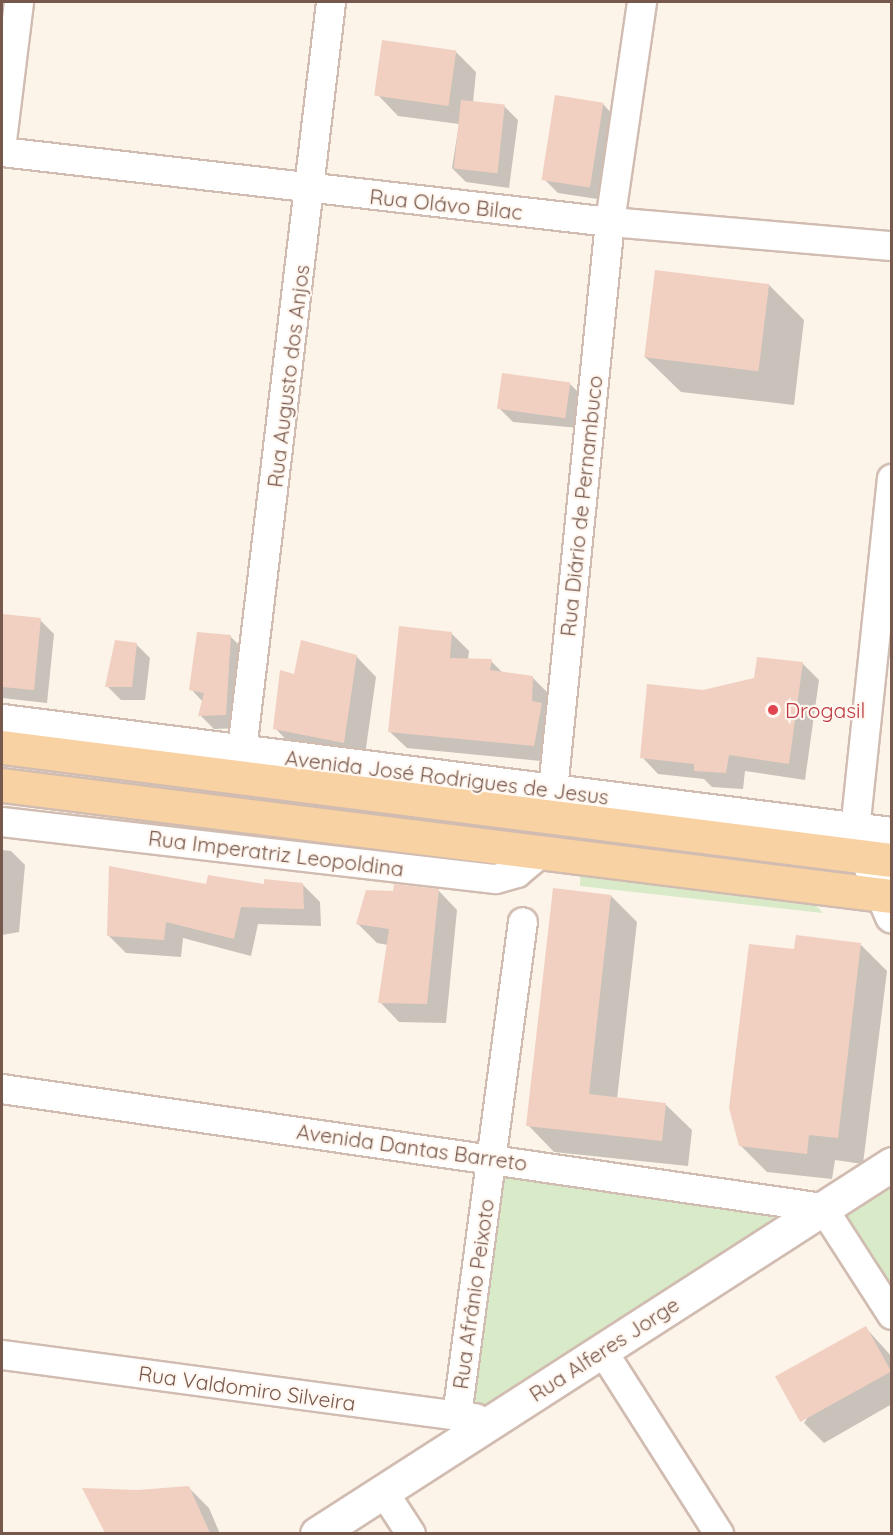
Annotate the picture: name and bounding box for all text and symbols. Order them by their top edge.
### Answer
street label: Rua Olávo Bilac [368,183,524,225]
street label: Rua Augusto dos Anjos [262,263,314,489]
street label: Rua Diário de Pernambuco [555,374,607,638]
place label: Drogasil [785,697,865,723]
marker: Drogasil [766,703,780,717]
street label: Avenida José Rodrigues de Jesus [284,745,610,809]
street label: Rua Imperatriz Leopoldina [147,825,405,881]
street label: Avenida Dantas Barreto [295,1118,529,1176]
street label: Rua Afrânio Peixoto [447,1197,499,1391]
street label: Rua Alferes Jorge [524,1291,684,1407]
street label: Rua Valdomiro Silveira [137,1360,357,1416]

